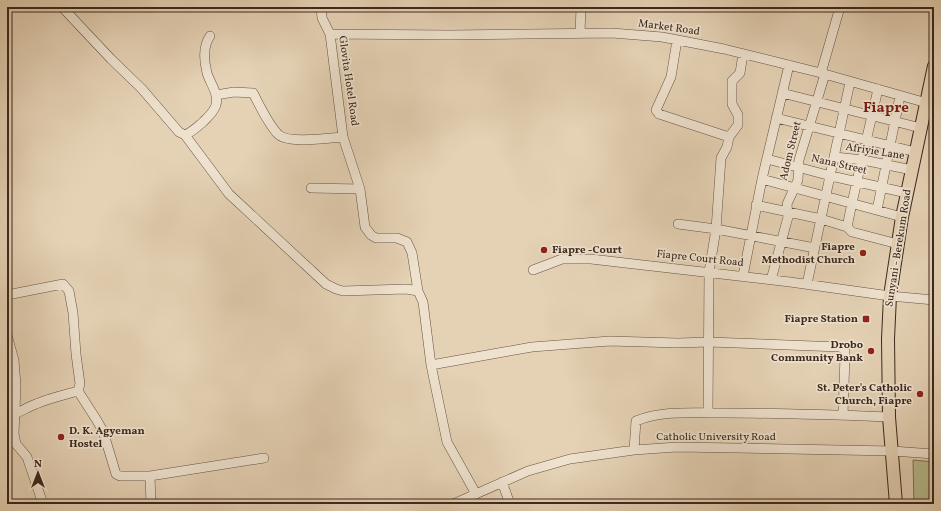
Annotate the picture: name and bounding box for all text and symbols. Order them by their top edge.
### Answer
street label: Market Road [637,16,701,40]
street label: Glovita Hotel Road [334,35,362,127]
district label: Fiapre [863,98,909,119]
street label: Adom Street [776,120,806,182]
street label: Afriyie Lane [844,140,906,164]
street label: Nana Street [810,151,868,179]
street label: Sunyani - Berekum Road [882,188,916,308]
place label: Fiapre Methodist Church [761,240,855,268]
place label: Fiapre -Court [552,243,622,258]
marker: Fiapre -Court [539,245,549,255]
street label: Fiapre Court Road [656,247,744,271]
marker: Fiapre Methodist Church [858,248,868,258]
place label: Fiapre Station [785,312,858,327]
marker: Fiapre Station [861,314,871,324]
place label: Drobo Community Bank [771,338,863,366]
marker: Drobo Community Bank [866,346,876,356]
place label: St. Peter's Catholic Church, Fiapre [817,381,912,409]
marker: St. Peter's Catholic Church, Fiapre [915,389,925,399]
place label: D. K. Agyeman Hostel [69,424,145,452]
street label: Catholic University Road [656,430,776,445]
marker: D. K. Agyeman Hostel [56,432,66,442]
north arrow [18,453,58,493]
text: N [34,457,42,472]

